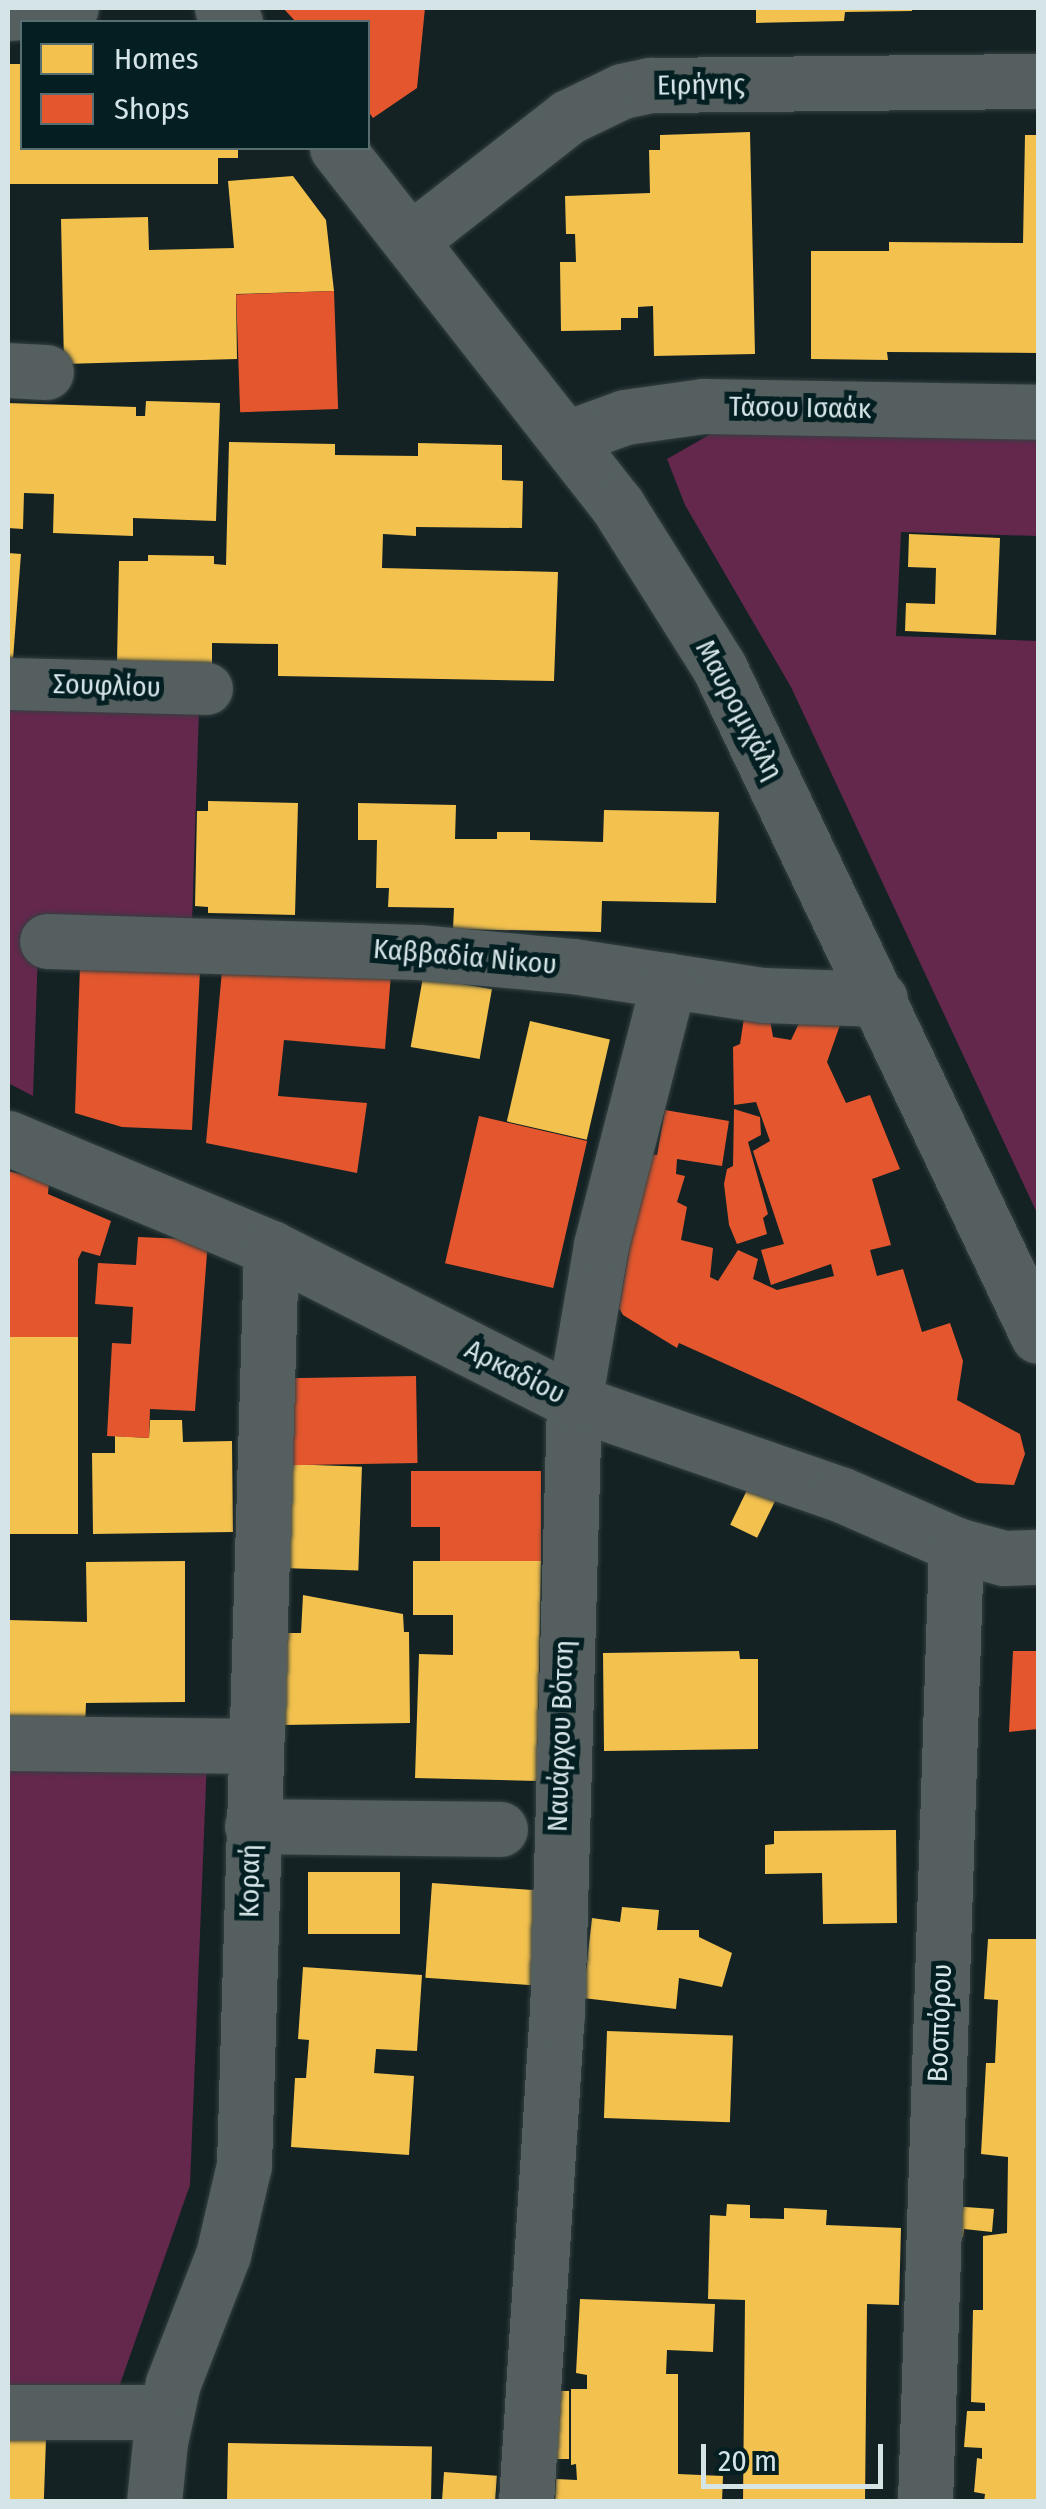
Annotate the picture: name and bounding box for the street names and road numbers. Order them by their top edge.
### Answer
street label: Ειρήνης [657,67,745,103]
street label: Τάσου Ισαάκ [729,390,871,426]
street label: Μαυρομιχάλη [688,634,790,786]
street label: Σουφλίου [52,667,162,705]
street label: Καββαδία Νίκου [372,932,558,982]
street label: Αρκαδίου [459,1333,571,1411]
street label: Ναυάρχου Βότση [541,1639,581,1833]
street label: Κοραή [233,1844,267,1918]
street label: Βοσπόρου [921,1963,959,2083]

